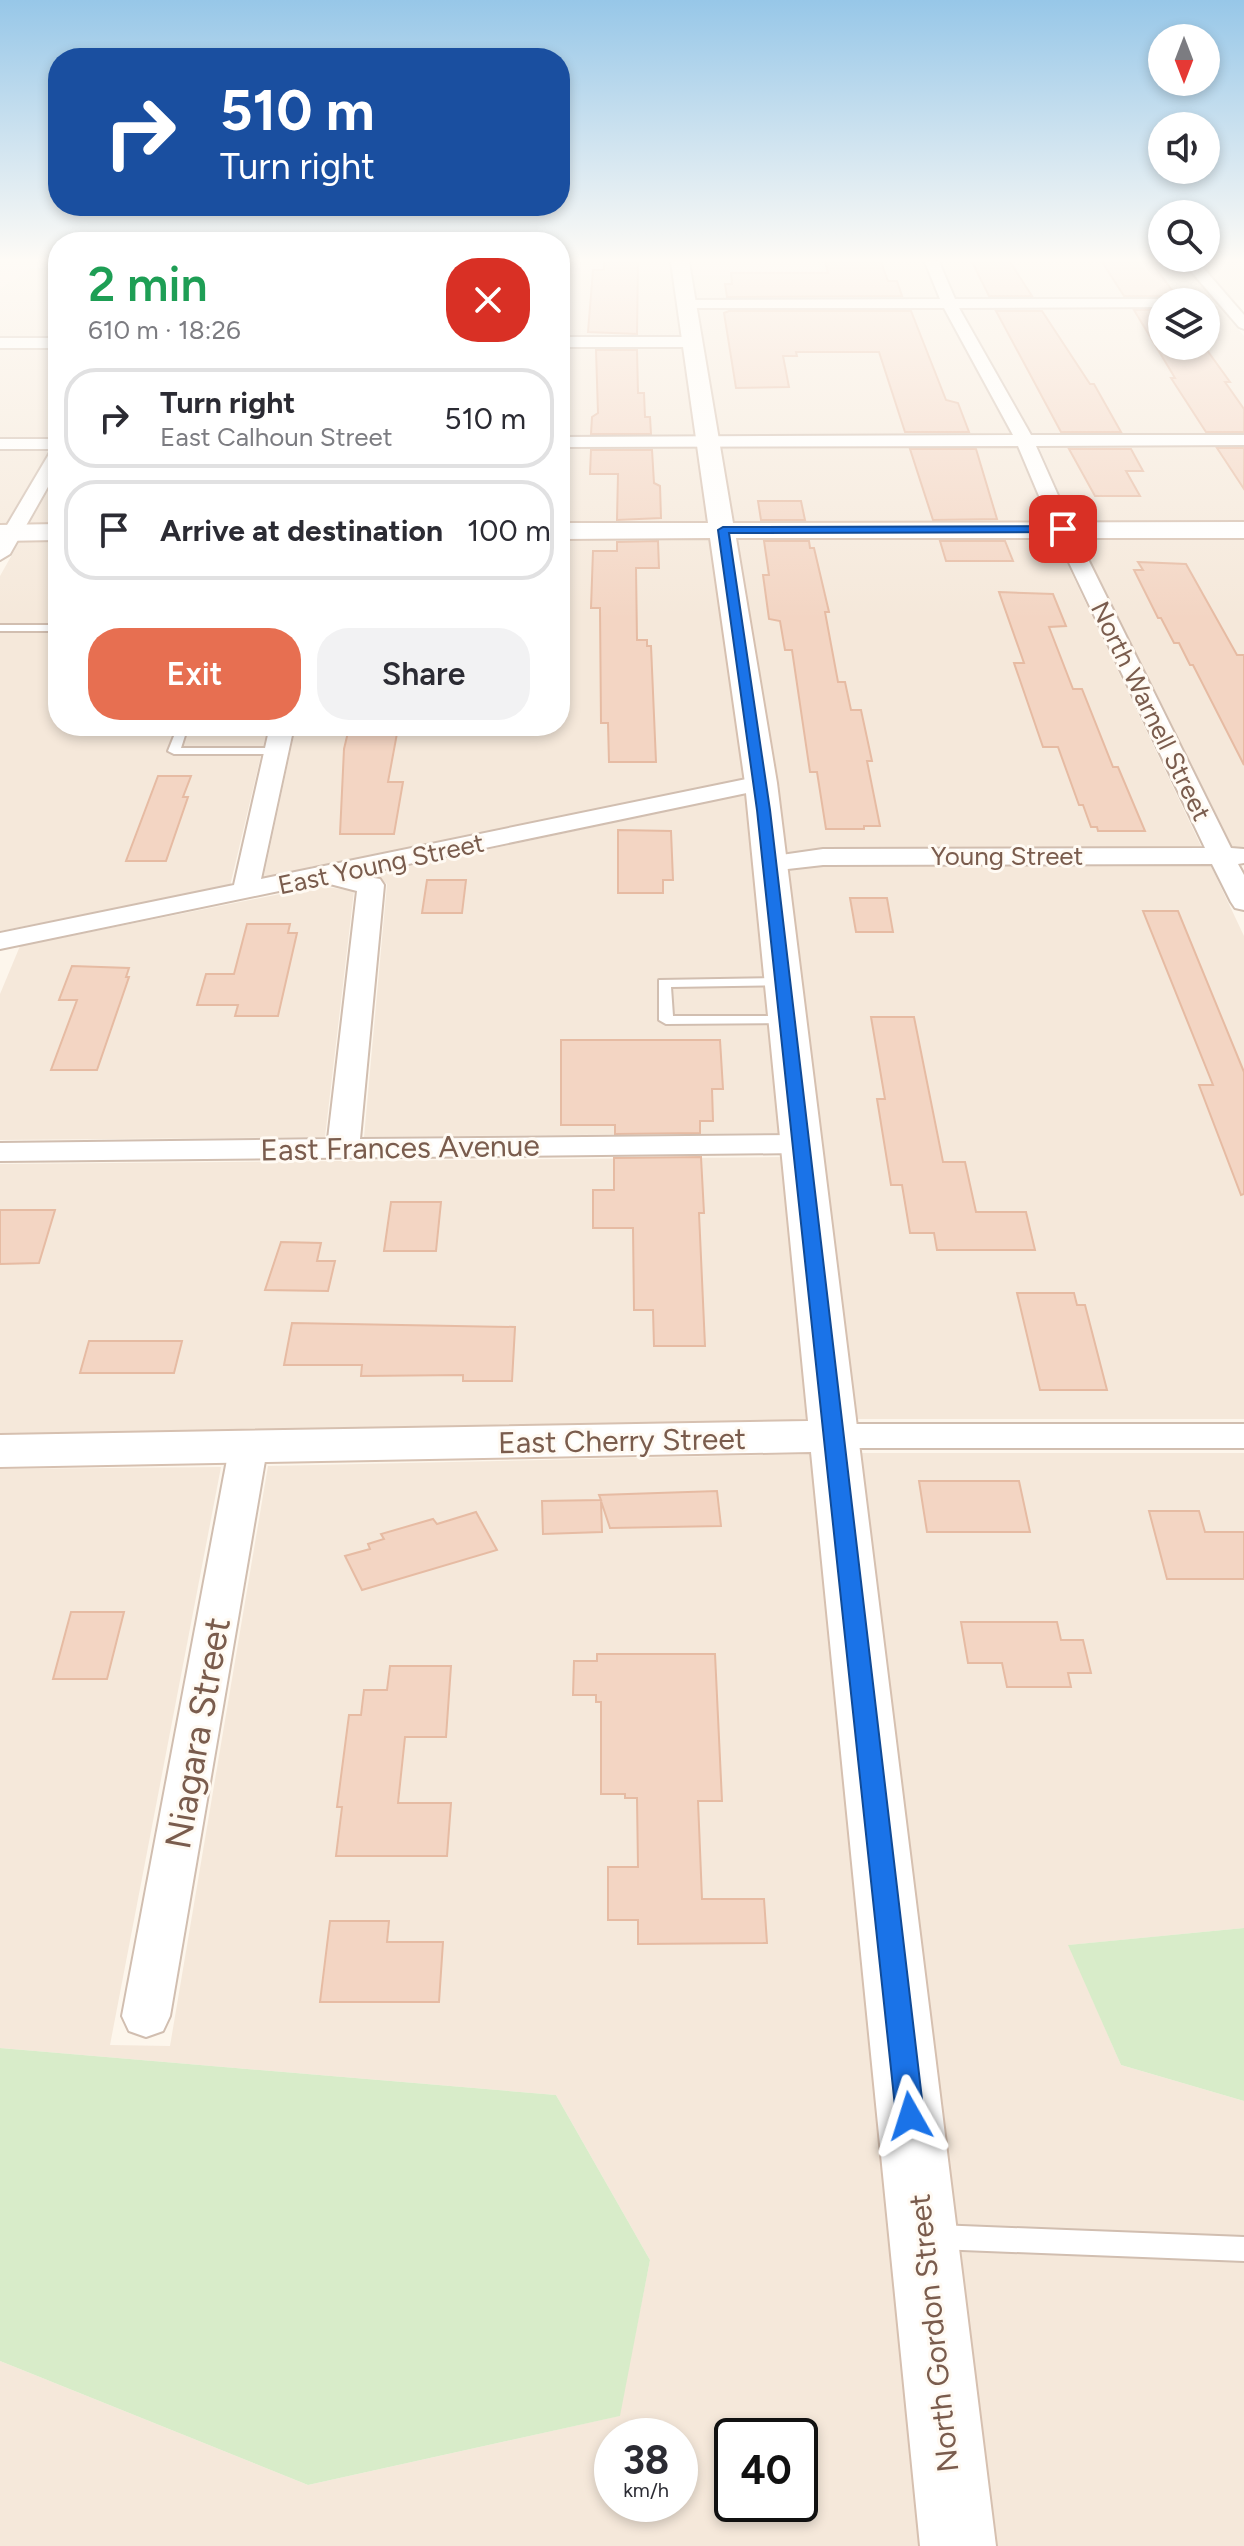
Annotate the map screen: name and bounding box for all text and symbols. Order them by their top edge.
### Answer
north arrow [1148,24,1220,96]
map controls [1148,24,1220,360]
text: 510 m [220,77,375,144]
icon: right [88,80,192,184]
button: sound [1148,112,1220,184]
text: Turn right [220,145,375,188]
button: search [1148,200,1220,272]
text: 2 min [88,255,208,313]
button: close [446,258,530,342]
button: layers [1148,288,1220,360]
text: 610 m · 18:26 [88,314,241,346]
text: Turn right [160,384,295,421]
icon: right [92,396,136,440]
text: 510 m [444,400,526,437]
text: East Calhoun Street [160,421,393,453]
pin [1029,495,1097,563]
icon: arrive [1041,507,1085,551]
icon: arrive [92,508,136,552]
text: Arrive at destination [160,512,443,549]
text: 100 m [467,512,551,549]
street label: North Warnell Street [1084,596,1218,826]
button: Exit [88,628,301,720]
button: Share [317,628,530,720]
street label: East Young Street [275,827,487,901]
street label: Young Street [931,840,1084,872]
street label: East Frances Avenue [260,1127,540,1168]
street label: East Cherry Street [498,1420,746,1461]
street label: Niagara Street [156,1614,239,1852]
position arrow [868,2074,952,2158]
street label: North Gordon Street [900,2192,967,2474]
speed limit sign: 40 [714,2418,818,2522]
text: 38 [623,2436,669,2484]
text: km/h [623,2478,669,2502]

